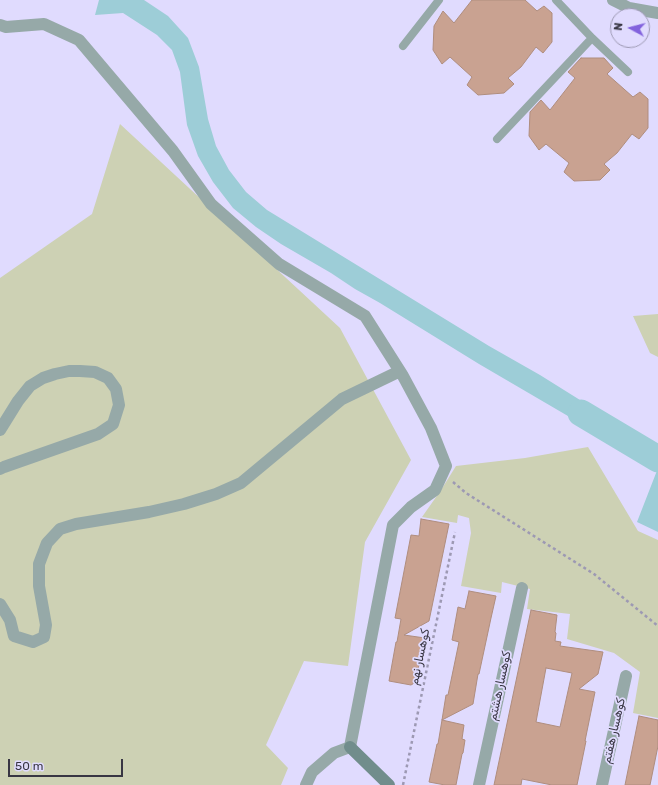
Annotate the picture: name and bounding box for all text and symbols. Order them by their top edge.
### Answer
north arrow [610,8,650,48]
text: N [612,22,626,31]
street label: کوهسار نهم [407,628,433,686]
street label: کوهسار هشتم [486,650,514,722]
street label: کوهسار هفتم [599,697,629,765]
scale bar [10,751,125,777]
text: 50 m [15,759,43,773]

